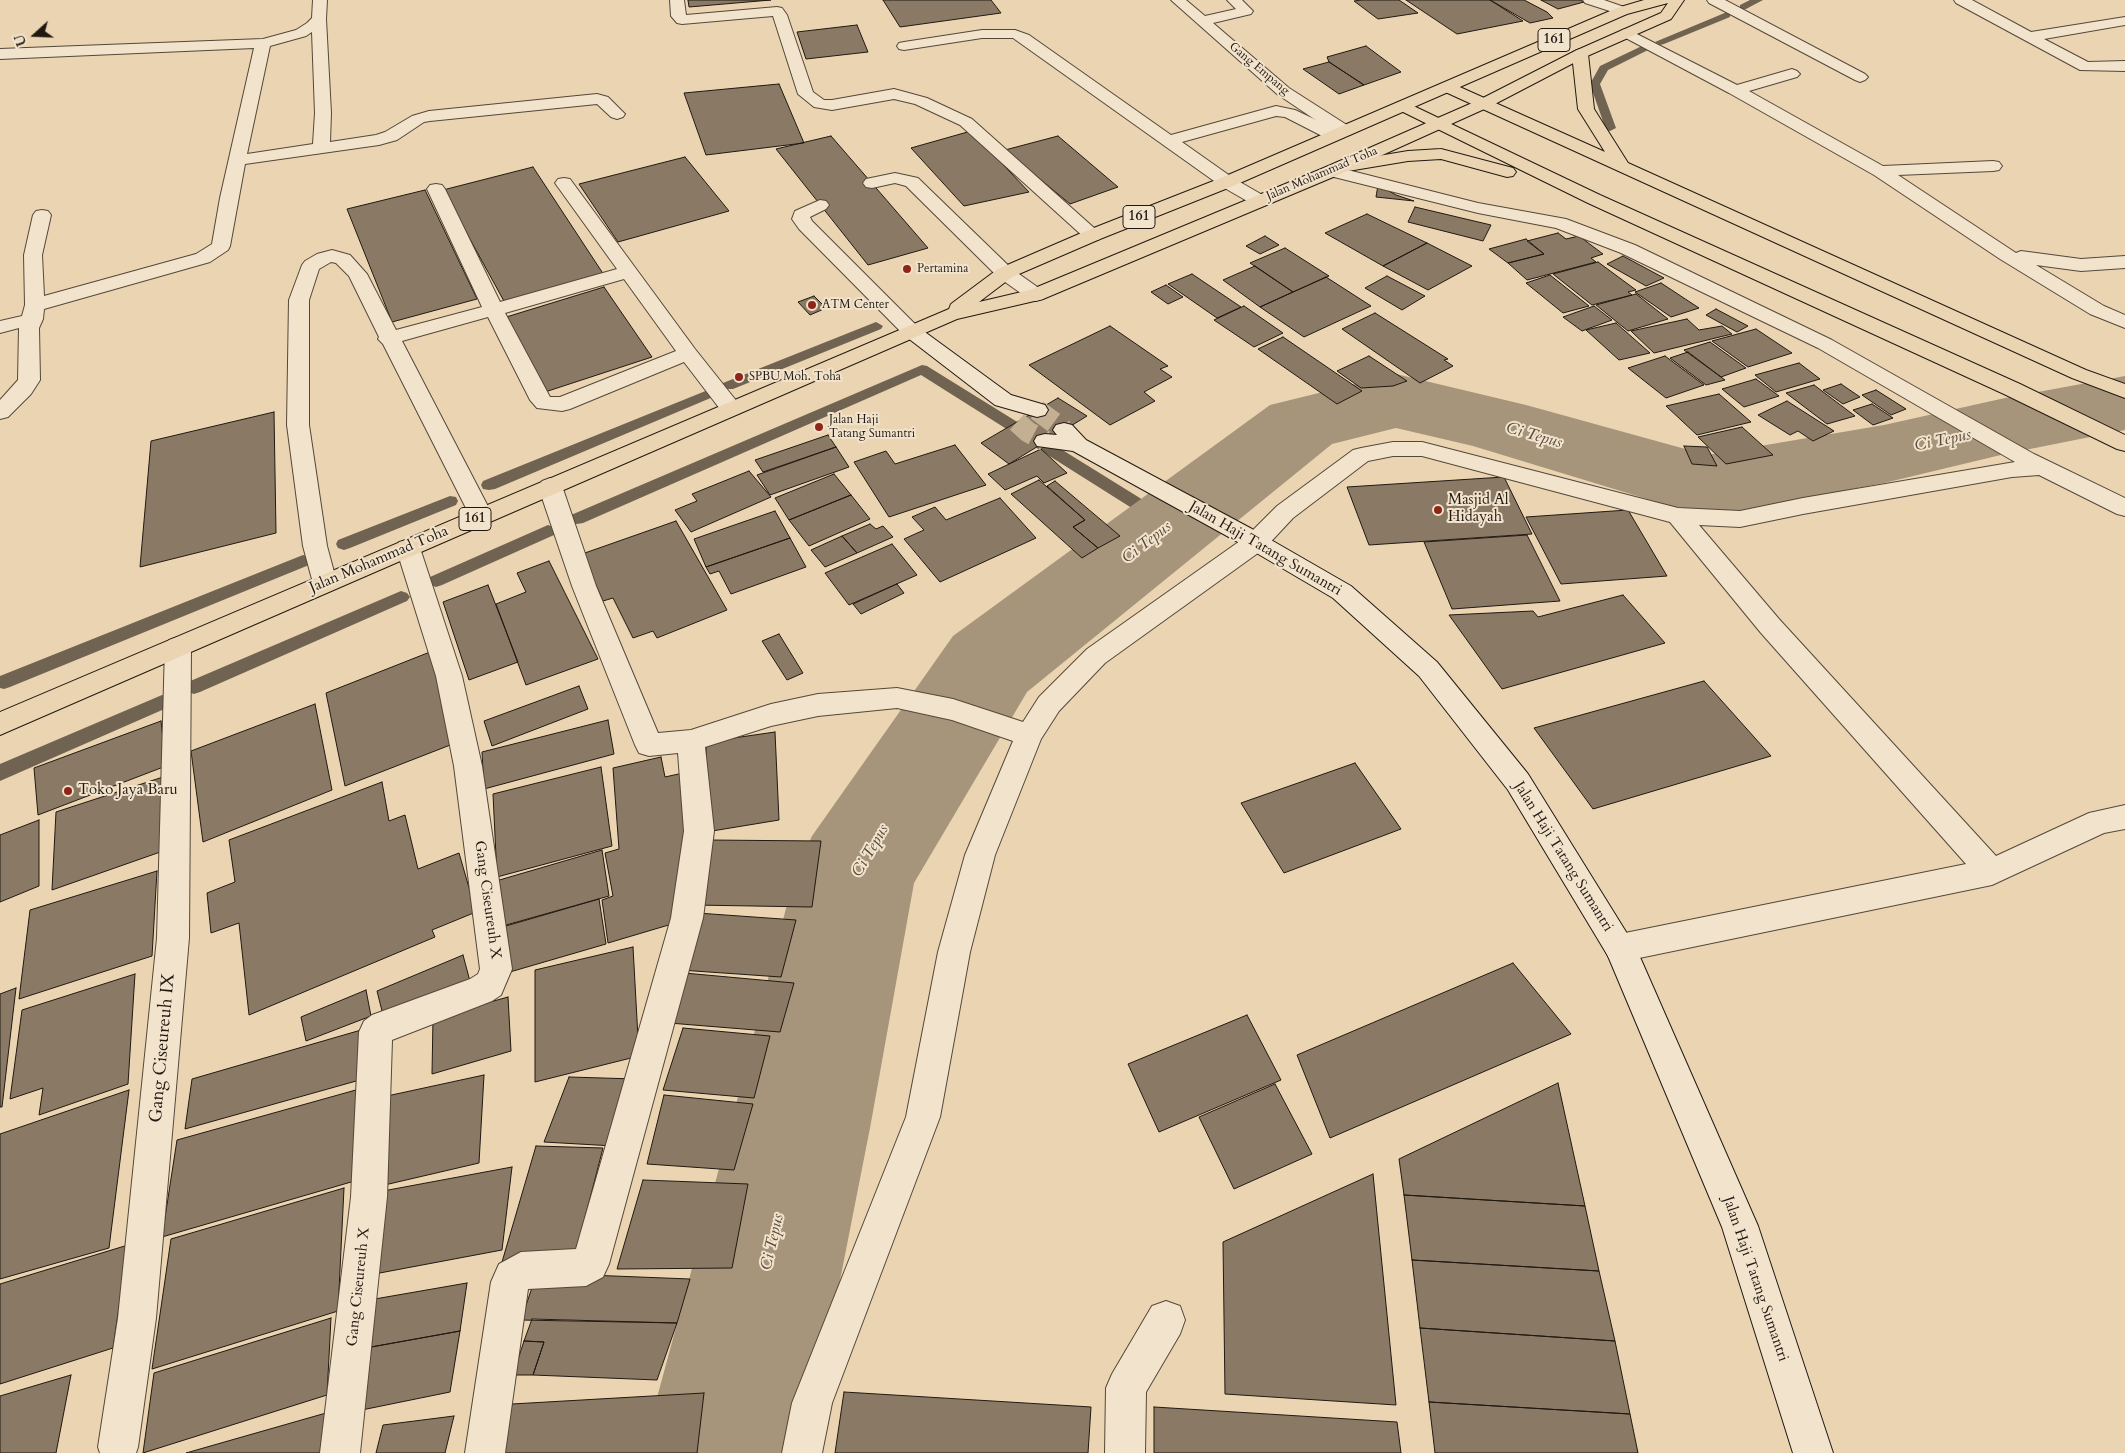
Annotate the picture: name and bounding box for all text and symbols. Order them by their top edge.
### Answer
north arrow [10,10,60,60]
road number: 161 [1538,28,1570,52]
text: U [10,32,31,49]
street label: Gang Empang [1226,40,1292,98]
street label: Jalan Mohammad Toha [1264,144,1380,204]
road number: 161 [1123,206,1155,228]
place label: Pertamina [917,262,968,276]
marker: Pertamina [901,263,913,275]
place label: ATM Center [822,298,889,312]
marker: ATM Center [806,299,818,311]
place label: SPBU Moh. Toha [749,370,841,384]
marker: SPBU Moh. Toha [733,371,745,383]
place label: Jalan Haji Tatang Sumantri [829,413,915,441]
water label: Ci Tepus [1504,419,1564,453]
marker: Jalan Haji Tatang Sumantri [813,421,825,433]
water label: Ci Tepus [1913,426,1973,456]
place label: Masjid Al Hidayah [1448,492,1509,527]
street label: Jalan Haji Tatang Sumantri [1185,498,1345,600]
marker: Masjid Al Hidayah [1432,504,1444,516]
road number: 161 [459,508,491,530]
water label: Ci Tepus [1118,518,1176,568]
street label: Jalan Mohammad Toha [307,523,451,597]
street label: Jalan Haji Tatang Sumantri [1509,779,1617,935]
place label: Toko Jaya Baru [78,782,178,800]
marker: Toko Jaya Baru [62,785,74,797]
water label: Ci Tepus [848,821,894,881]
street label: Gang Ciseureuh X [470,840,504,960]
street label: Gang Ciseureuh IX [146,972,180,1124]
street label: Jalan Haji Tatang Sumantri [1718,1194,1792,1364]
water label: Ci Tepus [757,1212,789,1272]
street label: Gang Ciseureuh X [344,1227,374,1347]

